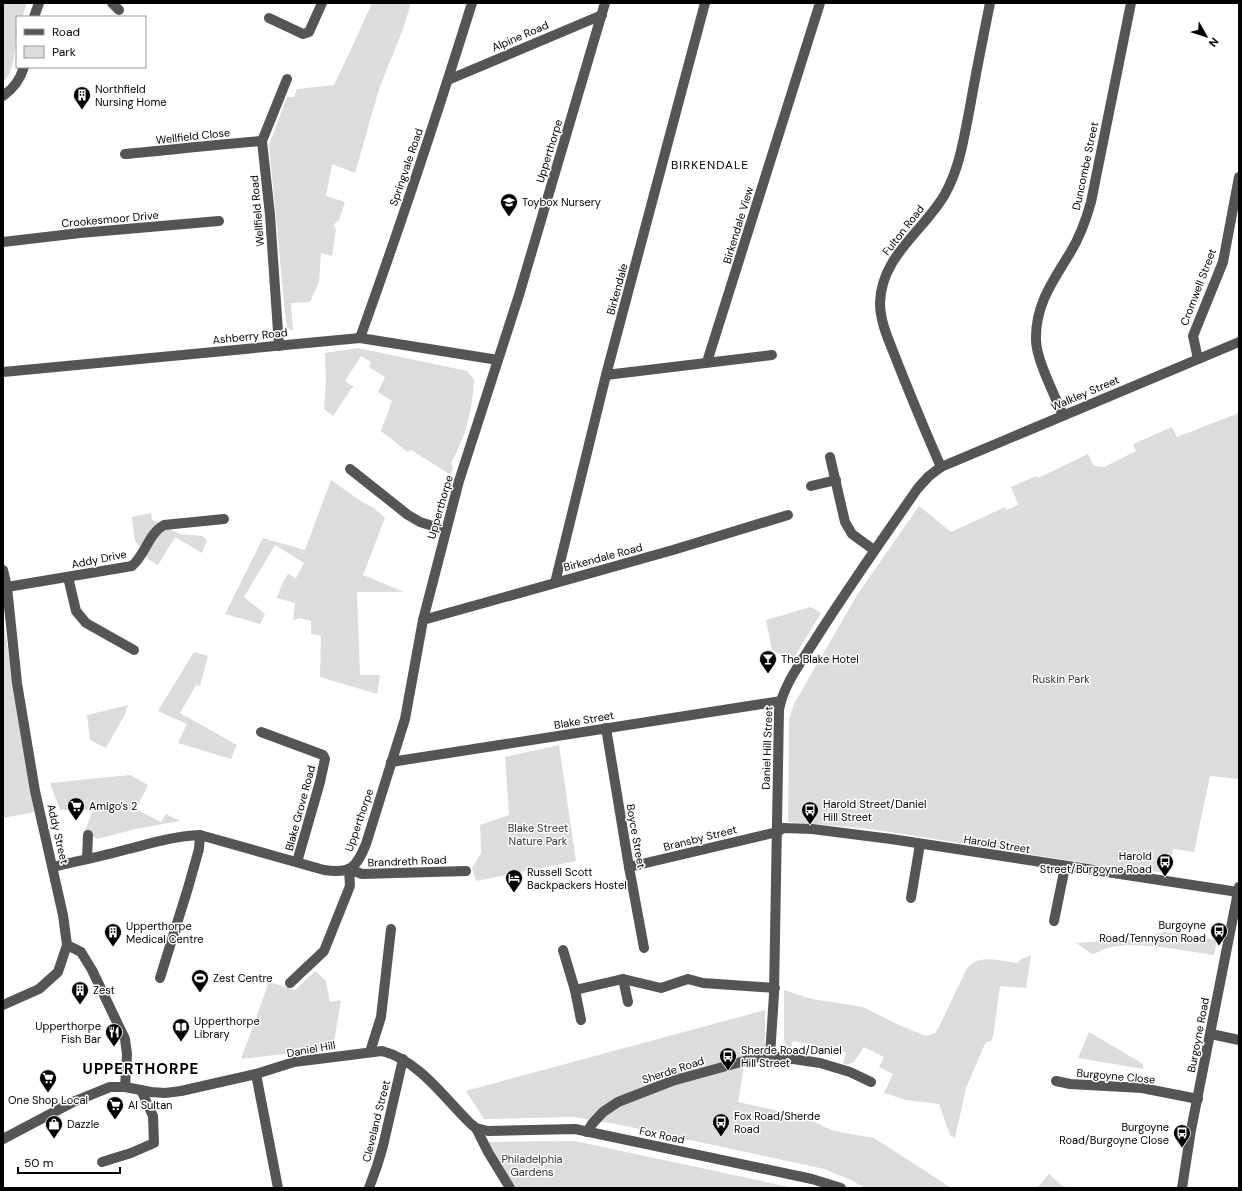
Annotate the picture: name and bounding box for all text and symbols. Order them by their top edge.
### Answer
legend [16,16,146,68]
north arrow [1186,16,1226,56]
street label: Alpine Road [489,18,551,54]
text: Road [52,24,80,40]
text: N [1206,35,1222,50]
text: Park [52,44,76,60]
place label: Northfield Nursing Home [95,82,167,109]
building icon: Northfield Nursing Home [72,85,92,110]
street label: Upperthorpe [533,118,565,184]
street label: Duncombe Street [1069,121,1101,211]
street label: Wellfield Close [155,125,231,147]
street label: Springvale Road [386,126,426,208]
district label: BIRKENDALE [671,157,749,173]
street label: Wellfield Road [247,175,267,247]
street label: Birkendale View [720,184,757,265]
school or university icon: Toybox Nursery [499,192,519,217]
place label: Toybox Nursery [522,195,601,209]
street label: Fulton Road [879,202,927,258]
street label: Crookesmoor Drive [61,208,159,230]
street label: Cromwell Street [1177,246,1219,328]
street label: Birkendale [603,262,631,316]
street label: Ashberry Road [212,325,288,347]
street label: Walkley Street [1049,372,1121,414]
street label: Upperthorpe [424,474,456,540]
street label: Birkendale Road [562,540,644,574]
street label: Addy Drive [70,547,128,571]
bar icon: The Blake Hotel [758,649,778,674]
place label: The Blake Hotel [781,652,859,666]
park label: Ruskin Park [1032,672,1090,686]
street label: Daniel Hill Street [759,706,775,790]
street label: Blake Street [553,708,615,732]
street label: Blake Grove Road [282,764,318,852]
street label: Upperthorpe [342,787,376,853]
supermarket icon: Amigo's 2 [66,796,86,821]
place label: Harold Street/Daniel Hill Street [823,797,926,824]
place label: Amigo's 2 [89,799,137,813]
bus stop icon: Harold Street/Daniel Hill Street [800,800,820,825]
street label: Addy Street [44,803,72,865]
street label: Boyce Street [623,803,649,869]
park label: Blake Street Nature Park [508,821,568,848]
street label: Bransby Street [662,822,738,854]
street label: Harold Street [963,832,1031,856]
place label: Harold Street/Burgoyne Road [1040,849,1152,876]
bus stop icon: Harold Street/Burgoyne Road [1155,852,1175,877]
street label: Brandreth Road [367,853,447,869]
place label: Russell Scott Backpackers Hostel [527,865,627,892]
hotel icon: Russell Scott Backpackers Hostel [504,868,524,893]
place label: Burgoyne Road/Tennyson Road [1099,918,1206,945]
place label: Upperthorpe Medical Centre [126,919,204,946]
bus stop icon: Burgoyne Road/Tennyson Road [1209,921,1229,946]
building icon: Upperthorpe Medical Centre [103,922,123,947]
sports icon: Zest Centre [190,968,210,993]
place label: Zest Centre [213,971,273,985]
building icon: Zest [70,980,90,1005]
place label: Zest [93,983,115,997]
street label: Burgoyne Road [1184,996,1212,1074]
place label: Upperthorpe Library [194,1014,260,1041]
library icon: Upperthorpe Library [171,1017,191,1042]
place label: Upperthorpe Fish Bar [35,1019,101,1046]
restaurant icon: Upperthorpe Fish Bar [104,1022,124,1047]
street label: Daniel Hill [286,1038,336,1060]
place label: Sherde Road/Daniel Hill Street [741,1043,842,1070]
bus stop icon: Sherde Road/Daniel Hill Street [718,1046,738,1071]
street label: Sherde Road [640,1053,706,1087]
district label: UPPERTHORPE [83,1059,199,1079]
street label: Burgoyne Close [1076,1066,1156,1086]
supermarket icon: One Shop Local [38,1068,58,1093]
street label: Cleveland Street [359,1079,393,1163]
place label: One Shop Local [8,1093,88,1107]
supermarket icon: Al Sultan [105,1095,125,1120]
place label: Al Sultan [128,1098,172,1112]
place label: Fox Road/Sherde Road [734,1109,820,1136]
bus stop icon: Fox Road/Sherde Road [711,1112,731,1137]
shop icon: Dazzle [44,1114,64,1139]
place label: Dazzle [67,1117,99,1131]
place label: Burgoyne Road/Burgoyne Close [1059,1120,1169,1147]
street label: Fox Road [638,1123,686,1147]
bus stop icon: Burgoyne Road/Burgoyne Close [1172,1123,1192,1148]
scale bar [18,1149,120,1175]
park label: Philadelphia Gardens [501,1152,563,1179]
text: 50 m [24,1155,53,1171]

